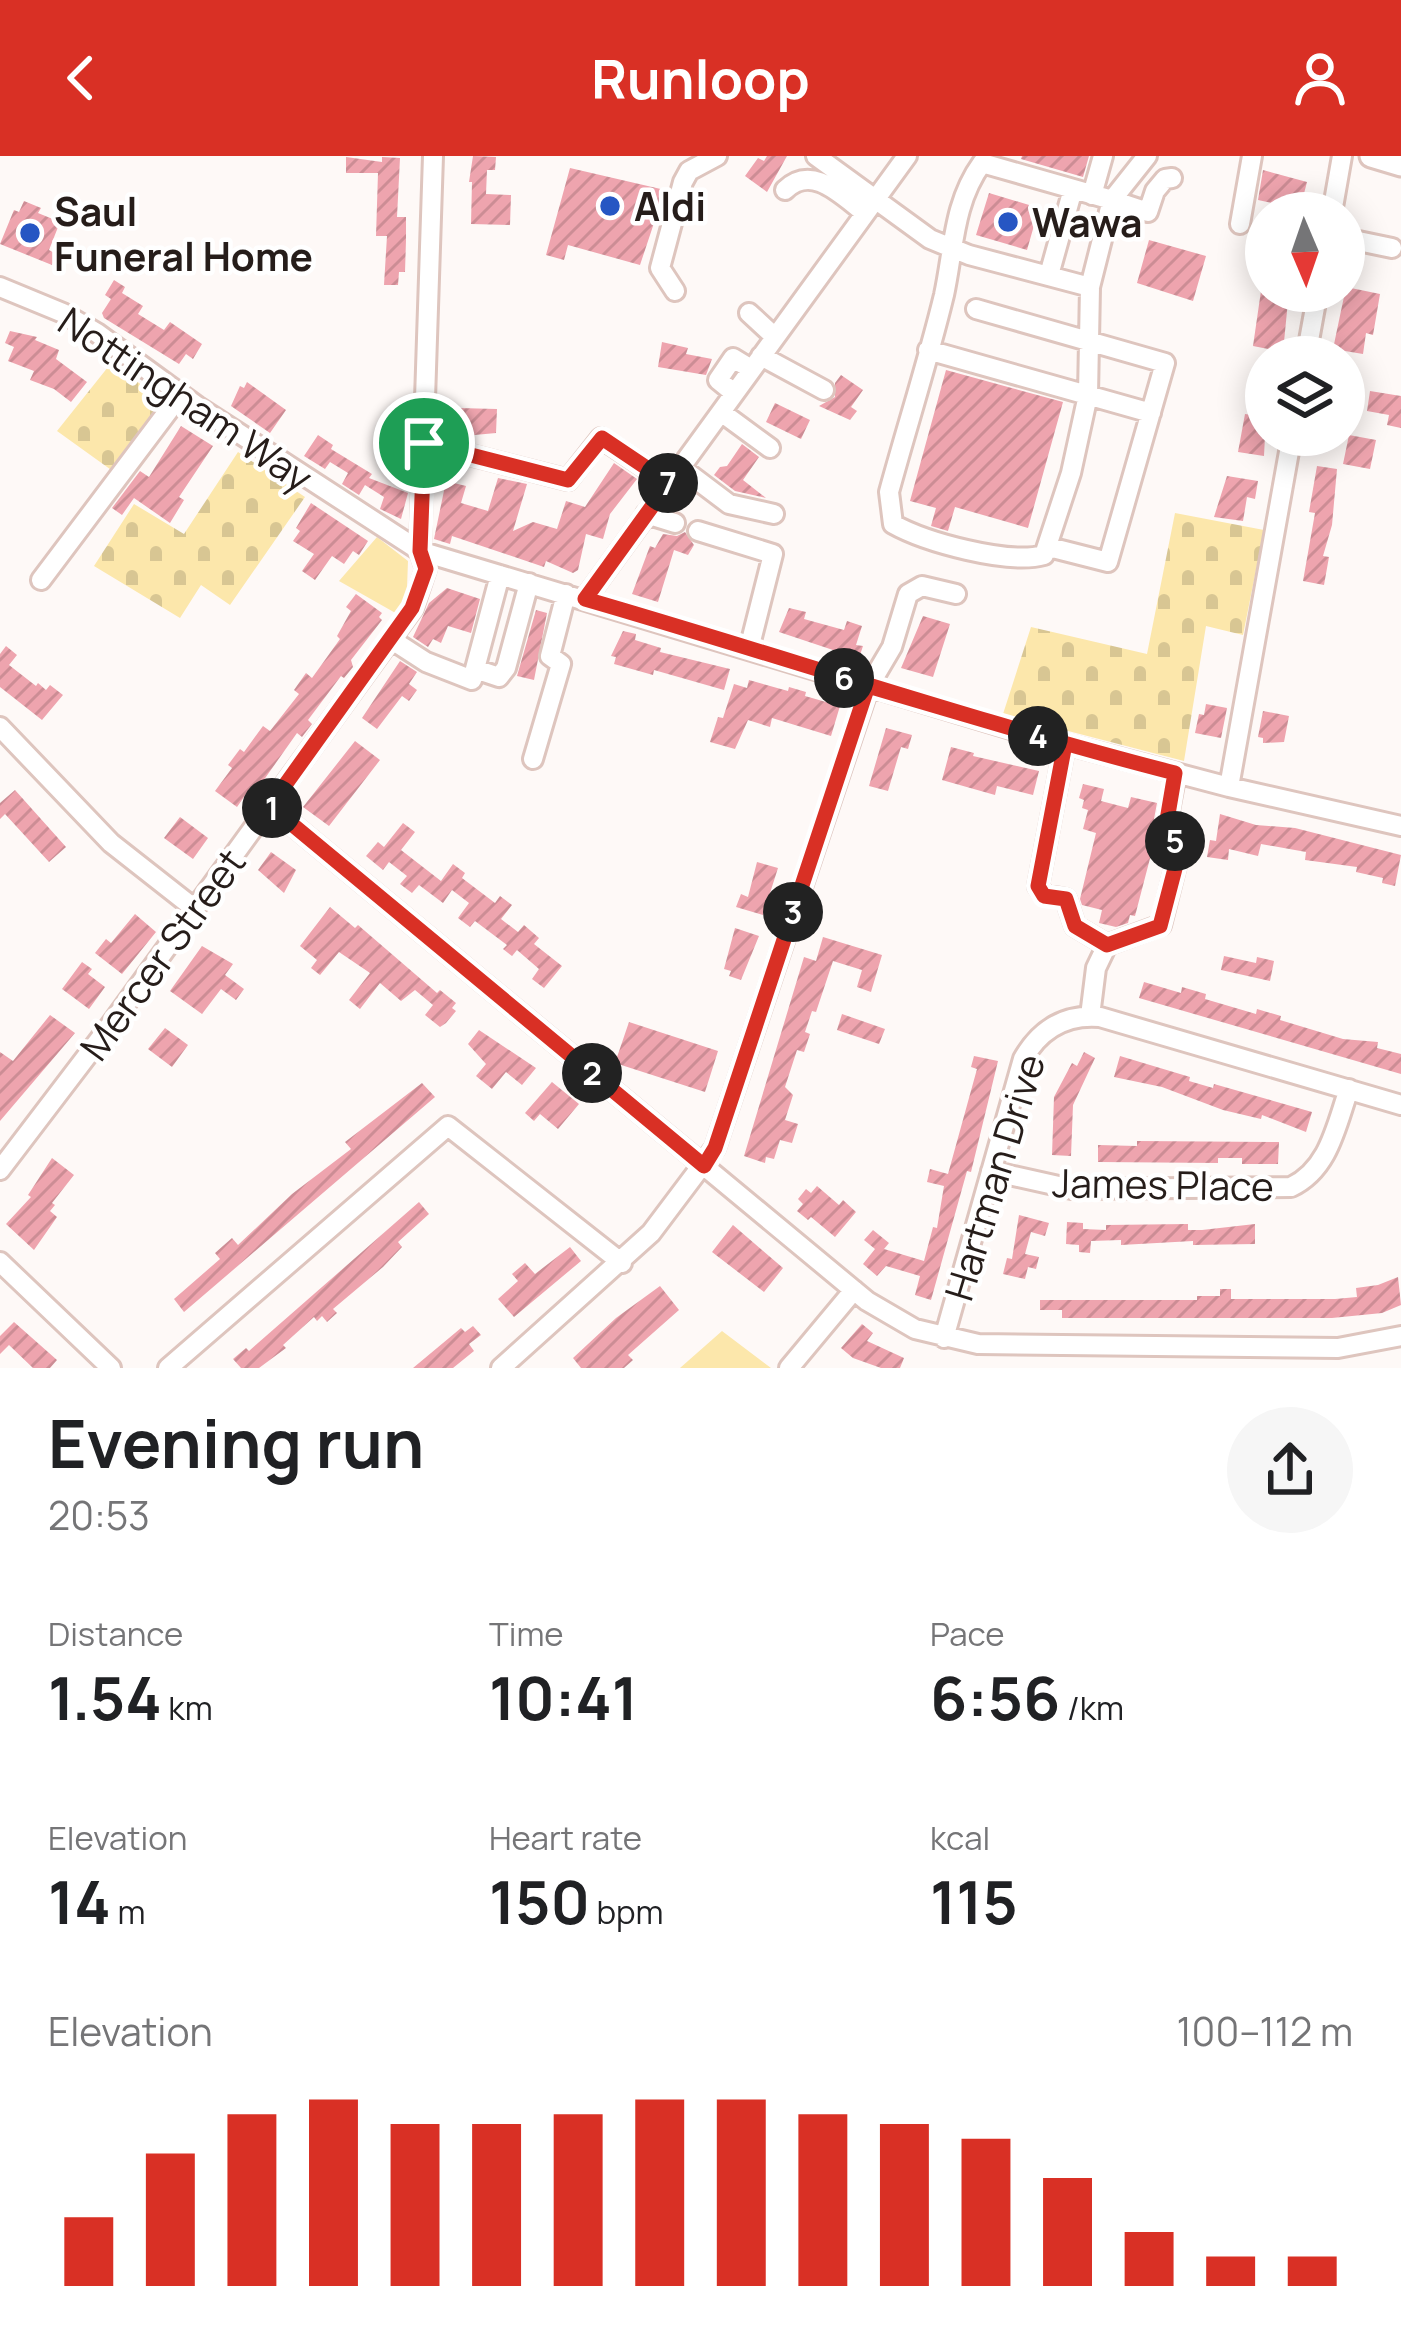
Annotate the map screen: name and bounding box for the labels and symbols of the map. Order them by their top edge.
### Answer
place label: Aldi [634,179,706,233]
place label: Saul Funeral Home [54,184,313,283]
north arrow [1245,192,1365,312]
marker: Aldi [597,193,623,219]
place label: Wawa [1032,195,1143,249]
marker: Wawa [995,209,1021,235]
marker: Saul Funeral Home [17,220,43,246]
street label: Nottingham Way [48,294,324,504]
pin [373,392,475,494]
pin: 7 [638,453,698,513]
pin: 6 [814,648,874,708]
pin: 4 [1008,706,1068,766]
pin: 1 [242,778,302,838]
pin: 5 [1145,811,1205,871]
street label: Mercer Street [67,837,257,1071]
pin: 3 [763,882,823,942]
pin: 2 [562,1043,622,1103]
street label: Hartman Drive [931,1047,1057,1307]
street label: James Place [1052,1155,1274,1213]

